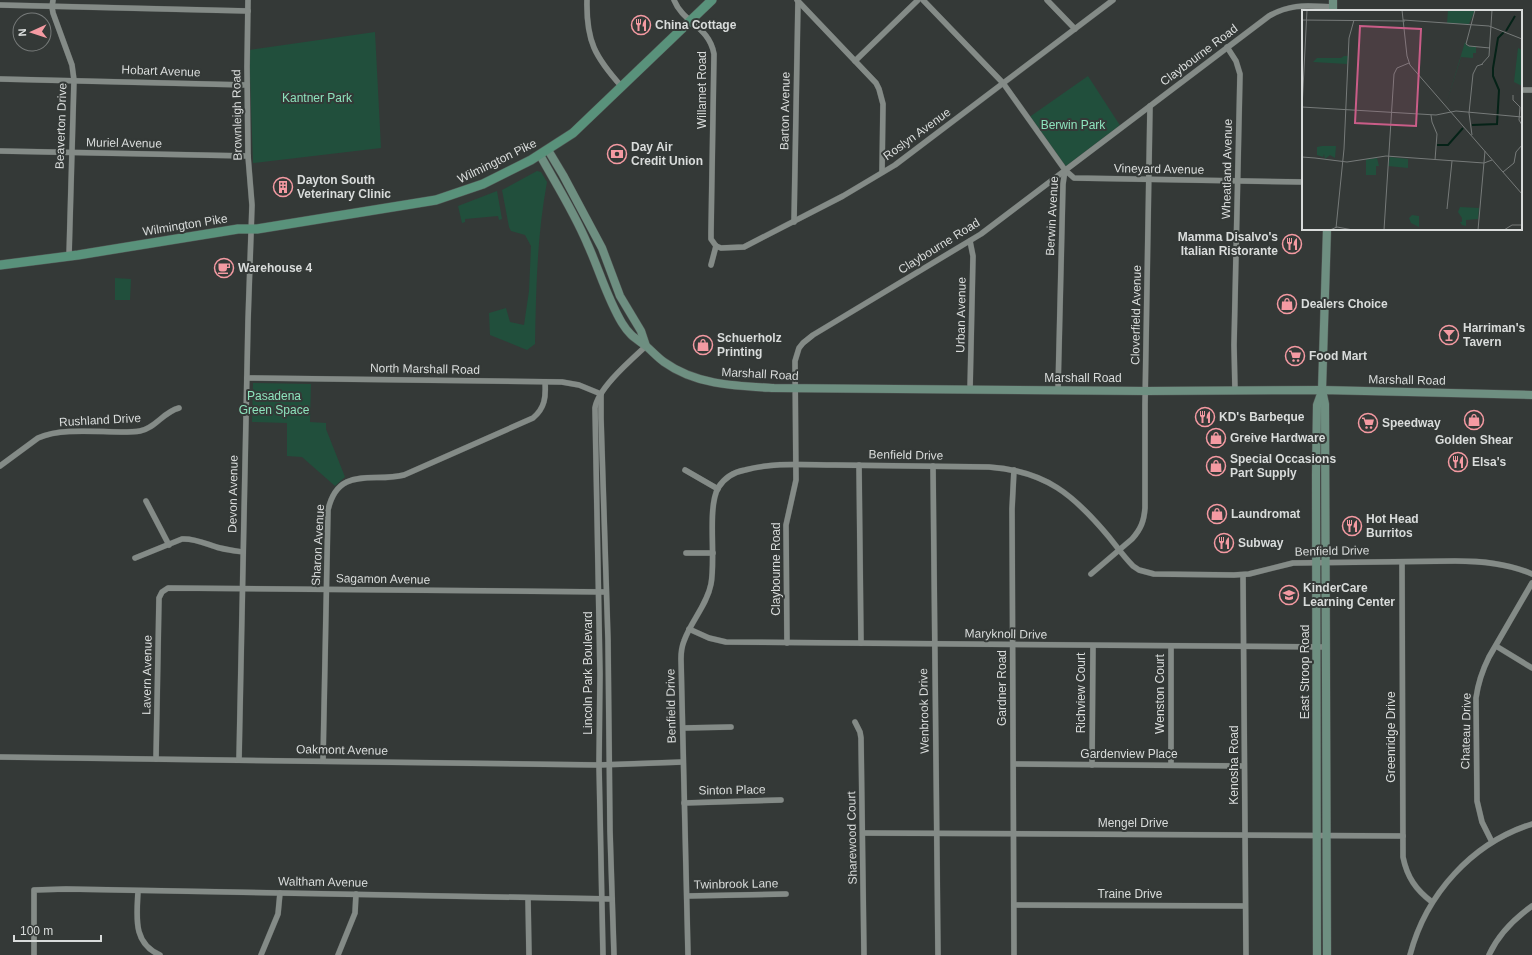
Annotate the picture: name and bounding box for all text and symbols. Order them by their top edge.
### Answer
inset map [1302,10,1522,230]
north arrow [12,12,52,52]
restaurant icon: China Cottage [630,14,652,36]
place label: China Cottage [655,18,737,32]
street label: Claybourne Road [1157,21,1241,89]
text: N [16,28,28,37]
street label: Willamet Road [695,51,709,129]
street label: Hobart Avenue [121,63,201,79]
street label: Brownleigh Road [229,69,245,161]
street label: Barton Avenue [777,71,793,150]
street label: Beaverton Drive [53,82,70,169]
park label: Kantner Park [282,91,353,105]
street label: Roslyn Avenue [881,105,954,163]
park label: Berwin Park [1041,118,1106,132]
street label: Wheatland Avenue [1219,118,1235,219]
street label: Muriel Avenue [86,135,162,151]
street label: Wilmington Pike [455,136,539,186]
place label: Day Air Credit Union [631,140,703,168]
bank icon: Day Air Credit Union [606,143,628,165]
street label: Vineyard Avenue [1114,161,1205,177]
place label: Dayton South Veterinary Clinic [297,173,391,201]
street label: Berwin Avenue [1043,175,1061,256]
building icon: Dayton South Veterinary Clinic [272,176,294,198]
street label: Wilmington Pike [141,211,229,239]
street label: Claybourne Road [896,215,982,277]
place label: Mamma Disalvo's Italian Ristorante [1178,230,1278,258]
restaurant icon: Mamma Disalvo's Italian Ristorante [1281,233,1303,255]
cafe icon: Warehouse 4 [213,257,235,279]
place label: Warehouse 4 [238,261,313,275]
street label: Cloverfield Avenue [1128,265,1144,365]
street label: Urban Avenue [953,277,969,353]
shop icon: Dealers Choice [1276,293,1298,315]
place label: Dealers Choice [1301,297,1388,311]
place label: Harriman's Tavern [1463,321,1526,349]
bar icon: Harriman's Tavern [1438,324,1460,346]
place label: Schuerholz Printing [717,331,782,359]
shop icon: Schuerholz Printing [692,334,714,356]
supermarket icon: Food Mart [1284,345,1306,367]
place label: Food Mart [1309,349,1367,363]
street label: North Marshall Road [370,361,480,377]
street label: Marshall Road [721,365,799,383]
street label: Marshall Road [1044,371,1122,385]
street label: Marshall Road [1368,372,1446,388]
park label: Pasadena Green Space [239,389,310,417]
restaurant icon: KD's Barbeque [1194,406,1216,428]
shop icon: Golden Shear [1463,409,1485,431]
place label: KD's Barbeque [1219,410,1305,424]
street label: Rushland Drive [59,411,142,429]
supermarket icon: Speedway [1357,412,1379,434]
place label: Speedway [1382,416,1441,430]
shop icon: Greive Hardware [1205,427,1227,449]
place label: Greive Hardware [1230,431,1326,445]
place label: Golden Shear [1435,433,1513,447]
street label: Benfield Drive [869,447,944,463]
restaurant icon: Elsa's [1447,451,1469,473]
place label: Special Occasions Part Supply [1230,452,1336,480]
street label: Devon Avenue [225,455,241,533]
shop icon: Special Occasions Part Supply [1205,455,1227,477]
place label: Elsa's [1472,455,1507,469]
street label: Sharon Avenue [309,503,327,586]
shop icon: Laundromat [1206,503,1228,525]
place label: Laundromat [1231,507,1300,521]
place label: Hot Head Burritos [1366,512,1419,540]
restaurant icon: Hot Head Burritos [1341,515,1363,537]
street label: Claybourne Road [769,522,783,616]
restaurant icon: Subway [1213,532,1235,554]
place label: Subway [1238,536,1284,550]
street label: Benfield Drive [1295,543,1370,559]
street label: Sagamon Avenue [336,571,431,587]
place label: KinderCare Learning Center [1303,581,1395,609]
school or university icon: KinderCare Learning Center [1278,584,1300,606]
street label: Lincoln Park Boulevard [581,611,595,735]
street label: East Stroop Road [1298,625,1312,719]
street label: Maryknoll Drive [965,626,1048,642]
street label: Lavern Avenue [139,635,155,715]
street label: Gardner Road [995,650,1009,726]
street label: Richview Court [1074,652,1088,733]
street label: Wenston Court [1153,653,1167,734]
street label: Benfield Drive [663,668,679,743]
street label: Wenbrook Drive [916,668,932,754]
street label: Greenridge Drive [1384,691,1398,783]
street label: Chateau Drive [1458,692,1474,769]
street label: Kenosha Road [1227,725,1241,805]
street label: Oakmont Avenue [296,742,388,758]
street label: Gardenview Place [1080,747,1178,761]
street label: Sinton Place [698,782,766,798]
street label: Sharewood Court [844,791,860,885]
street label: Mengel Drive [1098,816,1169,830]
street label: Waltham Avenue [278,874,368,890]
street label: Twinbrook Lane [694,876,779,892]
street label: Traine Drive [1098,887,1163,901]
scale bar [14,917,101,943]
text: 100 m [20,924,53,938]

